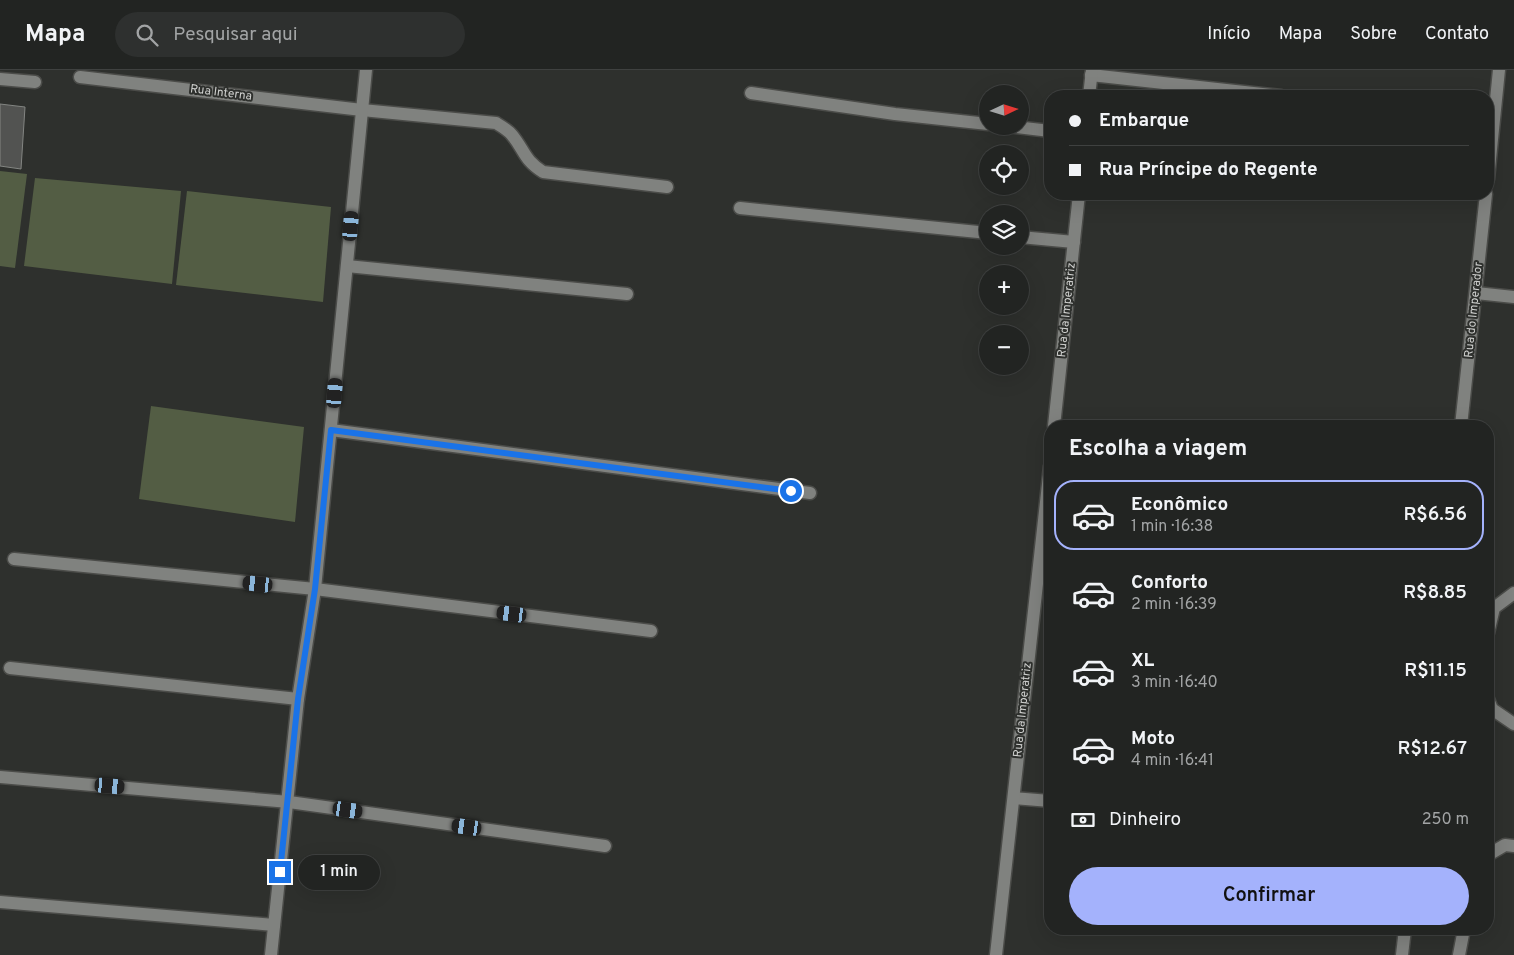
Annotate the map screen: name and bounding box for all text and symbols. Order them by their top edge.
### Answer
search box [115,12,465,57]
text: Mapa [25,20,85,50]
icon: search [133,21,161,49]
text: Pesquisar aqui [173,23,298,47]
text: Início [1207,23,1251,46]
text: Mapa [1279,23,1322,46]
text: Sobre [1350,23,1397,46]
text: Contato [1425,23,1489,46]
street label: Rua Interna [189,81,253,105]
north arrow [979,85,1029,135]
map controls [979,85,1029,375]
text: Embarque [1099,109,1189,133]
button: locate [979,145,1029,195]
text: Rua Príncipe do Regente [1099,158,1318,182]
button: layers [979,205,1029,255]
car [342,210,359,242]
street label: Rua do Imperador [1461,261,1487,359]
street label: Rua da Imperatriz [1054,262,1080,358]
button: + [979,265,1029,315]
button: − [979,325,1029,375]
car [326,377,343,409]
text: Escolha a viagem [1069,436,1247,463]
route start [780,480,802,502]
icon: car [1071,493,1116,538]
text: Econômico [1131,493,1228,517]
text: R$6.56 [1403,503,1467,527]
text: 1 min · 16:38 [1131,517,1213,537]
icon: car [1071,571,1116,616]
text: Conforto [1131,571,1208,595]
car [242,575,273,593]
text: R$8.85 [1403,581,1467,605]
text: 2 min · 16:39 [1131,595,1217,615]
car [496,605,527,623]
icon: car [1071,649,1116,694]
text: XL [1131,649,1154,673]
text: R$11.15 [1404,659,1467,683]
street label: Rua da Imperatriz [1010,662,1036,758]
text: 3 min · 16:40 [1131,673,1218,693]
icon: car [1071,727,1116,772]
text: Moto [1131,727,1175,751]
text: R$12.67 [1398,737,1467,761]
text: 4 min · 16:41 [1131,751,1214,771]
car [94,777,125,795]
car [332,800,363,820]
icon: cash [1069,806,1097,834]
text: Dinheiro [1109,808,1181,832]
text: 250 m [1422,810,1469,830]
car [451,817,482,837]
callout: 1 min [298,854,380,890]
route end [269,861,291,883]
text: 1 min [320,862,358,882]
button: Confirmar [1069,867,1469,925]

